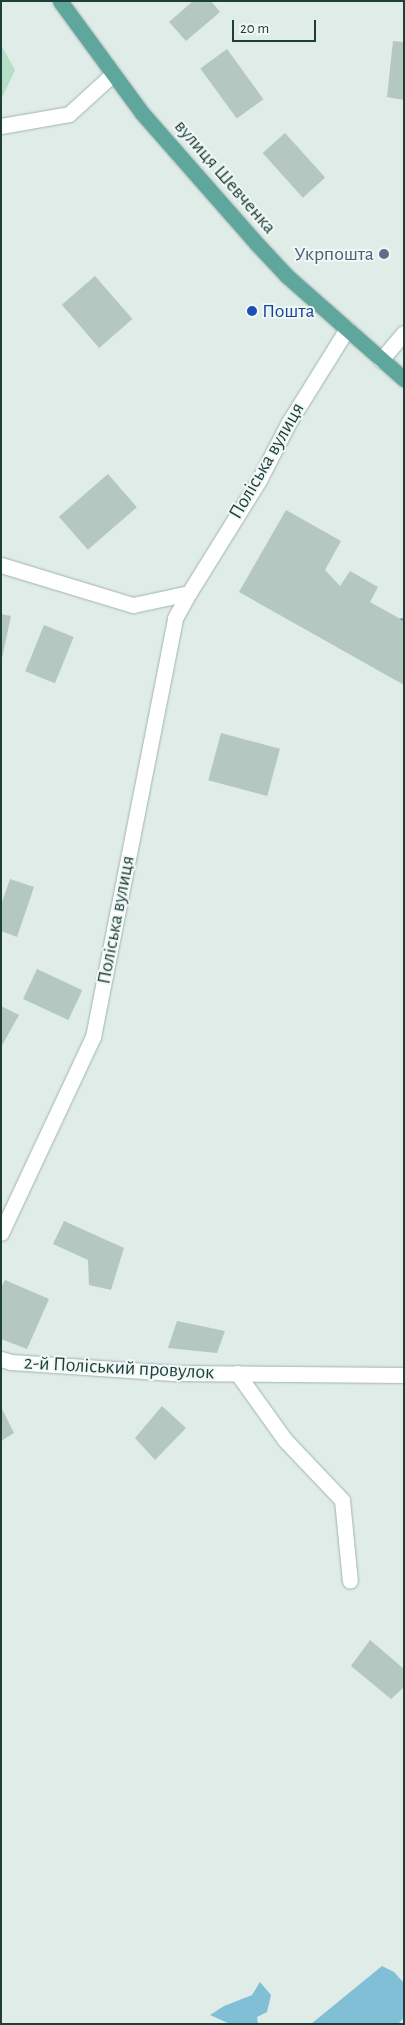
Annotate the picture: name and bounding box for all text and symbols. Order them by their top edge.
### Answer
scale bar [235,10,319,42]
text: 20 m [240,21,269,36]
street label: вулиця Шевченка [169,115,281,239]
place label: Укрпошта [294,242,374,266]
marker: Укрпошта [378,248,390,260]
place label: Пошта [262,299,315,323]
marker: Пошта [246,305,258,317]
street label: Поліська вулиця [224,398,310,524]
street label: Поліська вулиця [92,854,140,986]
street label: 2-й Поліський провулок [23,1351,215,1385]

